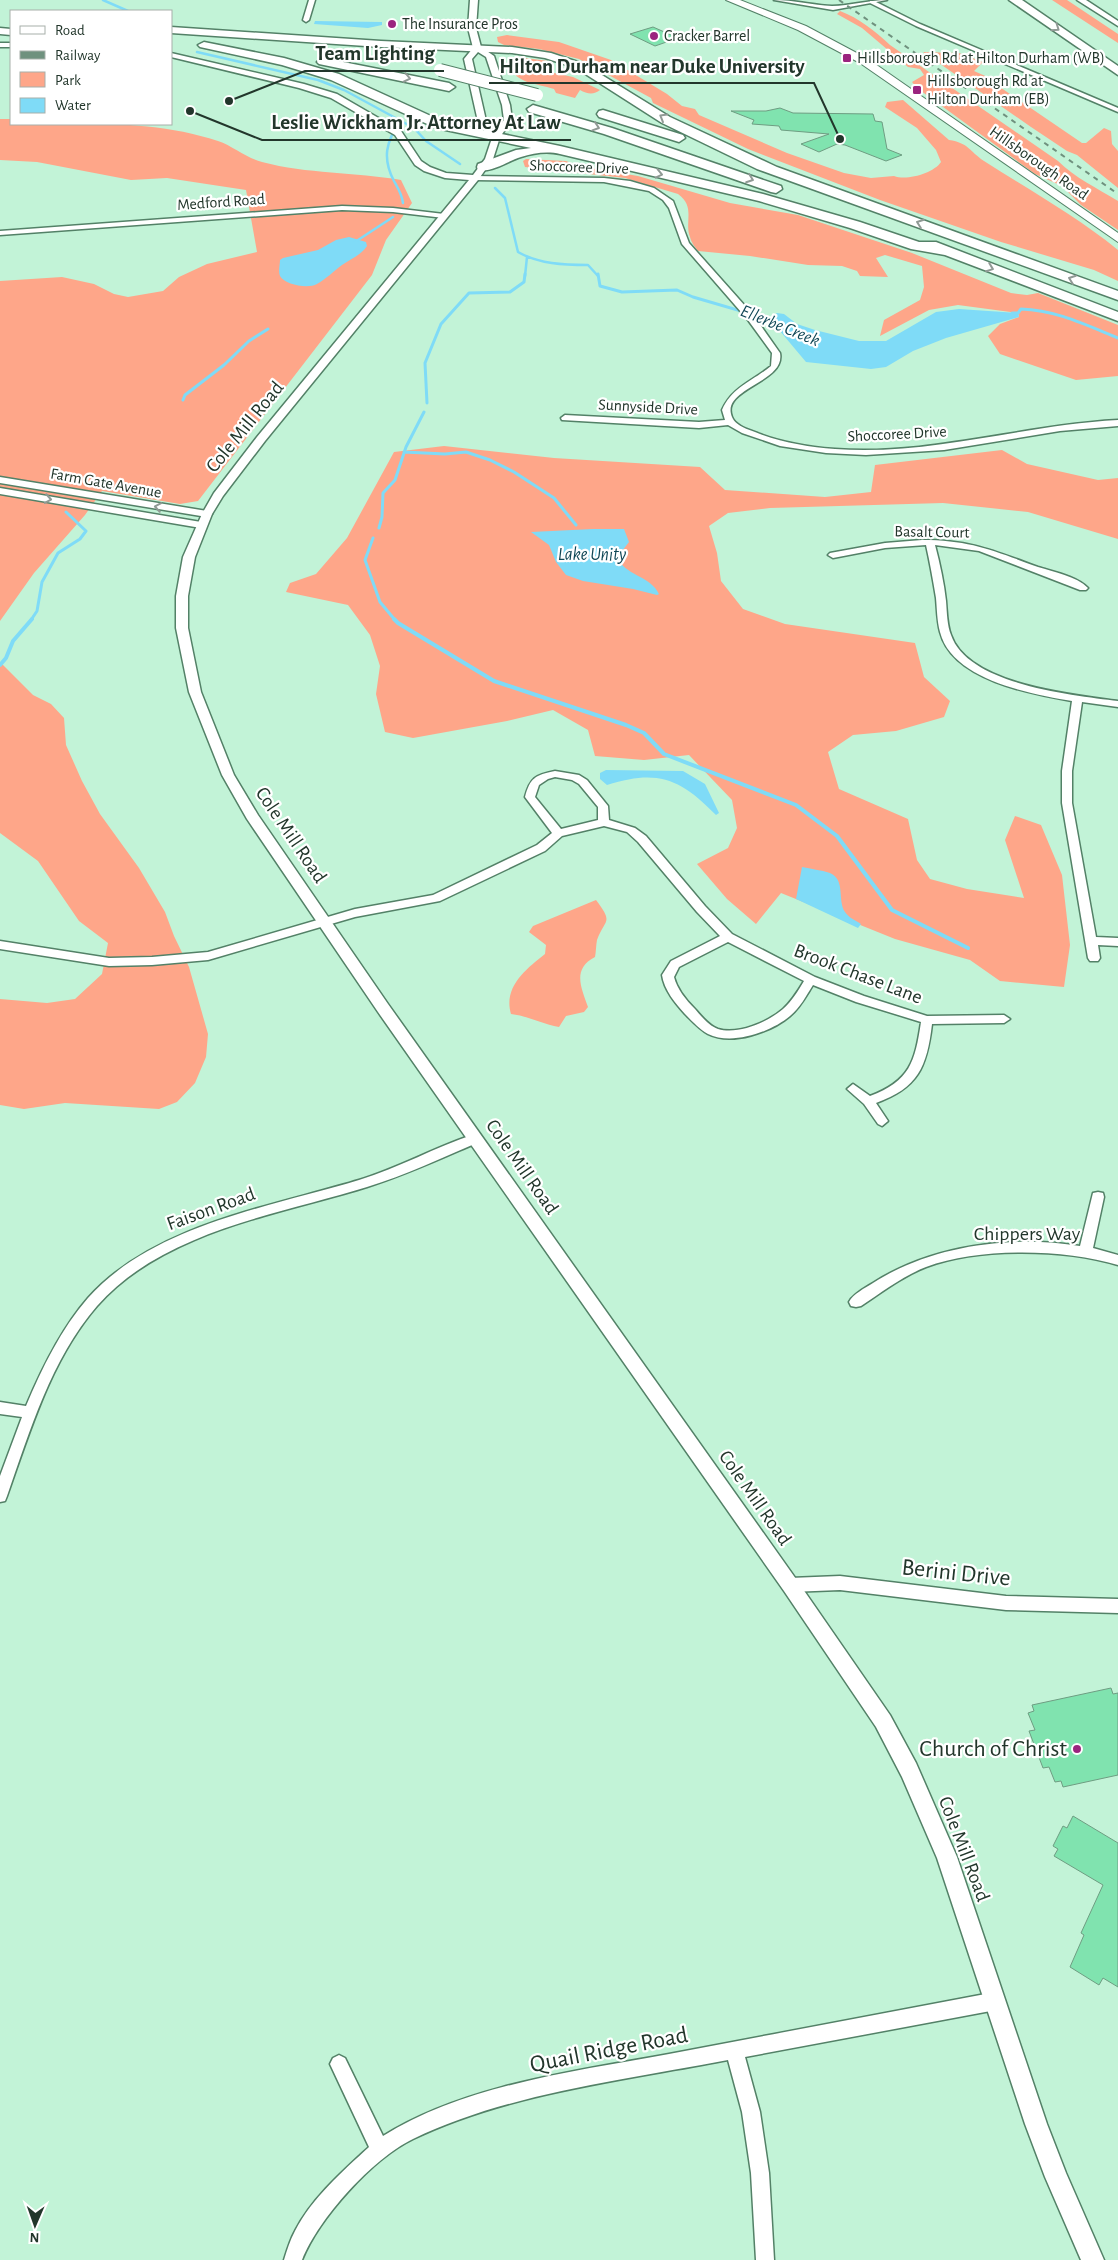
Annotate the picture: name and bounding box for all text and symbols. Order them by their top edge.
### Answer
legend [10,10,172,125]
place label: The Insurance Pros [402,16,518,32]
marker: The Insurance Pros [386,18,398,30]
one-way arrow [1050,22,1059,31]
text: Road [55,23,85,38]
place label: Cracker Barrel [664,28,750,44]
marker: Cracker Barrel [648,30,660,42]
callout: Team Lighting [305,35,444,71]
text: Team Lighting [315,43,435,64]
callout: Hilton Durham near Duke University [489,47,814,83]
text: Railway [55,48,101,63]
place label: Hillsborough Rd at Hilton Durham (WB) [857,50,1105,66]
marker: Hillsborough Rd at Hilton Durham (WB) [841,52,853,64]
text: Hilton Durham near Duke University [499,56,805,77]
one-way arrow [403,72,411,83]
text: Park [55,73,81,88]
place label: Hillsborough Rd at Hilton Durham (EB) [927,73,1050,107]
marker: Hillsborough Rd at Hilton Durham (EB) [911,84,923,96]
text: Water [55,98,91,113]
callout: Leslie Wickham Jr. Attorney At Law [262,104,571,140]
text: Leslie Wickham Jr. Attorney At Law [271,112,561,133]
one-way arrow [659,114,668,124]
one-way arrow [592,122,600,132]
street label: Hillsborough Road [987,123,1091,203]
street label: Shoccoree Drive [529,157,629,177]
one-way arrow [654,168,663,179]
one-way arrow [745,173,754,183]
street label: Medford Road [176,191,266,213]
one-way arrow [916,219,925,229]
one-way arrow [985,262,994,272]
one-way arrow [1069,275,1077,285]
water label: Ellerbe Creek [738,302,822,350]
street label: Cole Mill Road [202,378,288,476]
street label: Sunnyside Drive [598,396,698,419]
street label: Shoccoree Drive [847,423,947,445]
street label: Farm Gate Avenue [49,465,163,501]
one-way arrow [44,494,52,504]
one-way arrow [154,502,163,512]
street label: Basalt Court [894,523,970,541]
water label: Lake Unity [558,546,627,564]
street label: Cole Mill Road [252,783,330,887]
street label: Brook Chase Lane [791,940,925,1008]
street label: Cole Mill Road [482,1116,562,1218]
street label: Faison Road [164,1184,258,1234]
street label: Chippers Way [974,1224,1081,1244]
street label: Cole Mill Road [715,1447,795,1549]
street label: Berini Drive [900,1555,1012,1591]
place label: Church of Christ [919,1737,1067,1761]
marker: Church of Christ [1071,1743,1083,1755]
street label: Cole Mill Road [935,1794,993,1904]
street label: Quail Ridge Road [528,2023,690,2077]
north arrow [10,2200,60,2250]
text: N [29,2230,40,2244]

